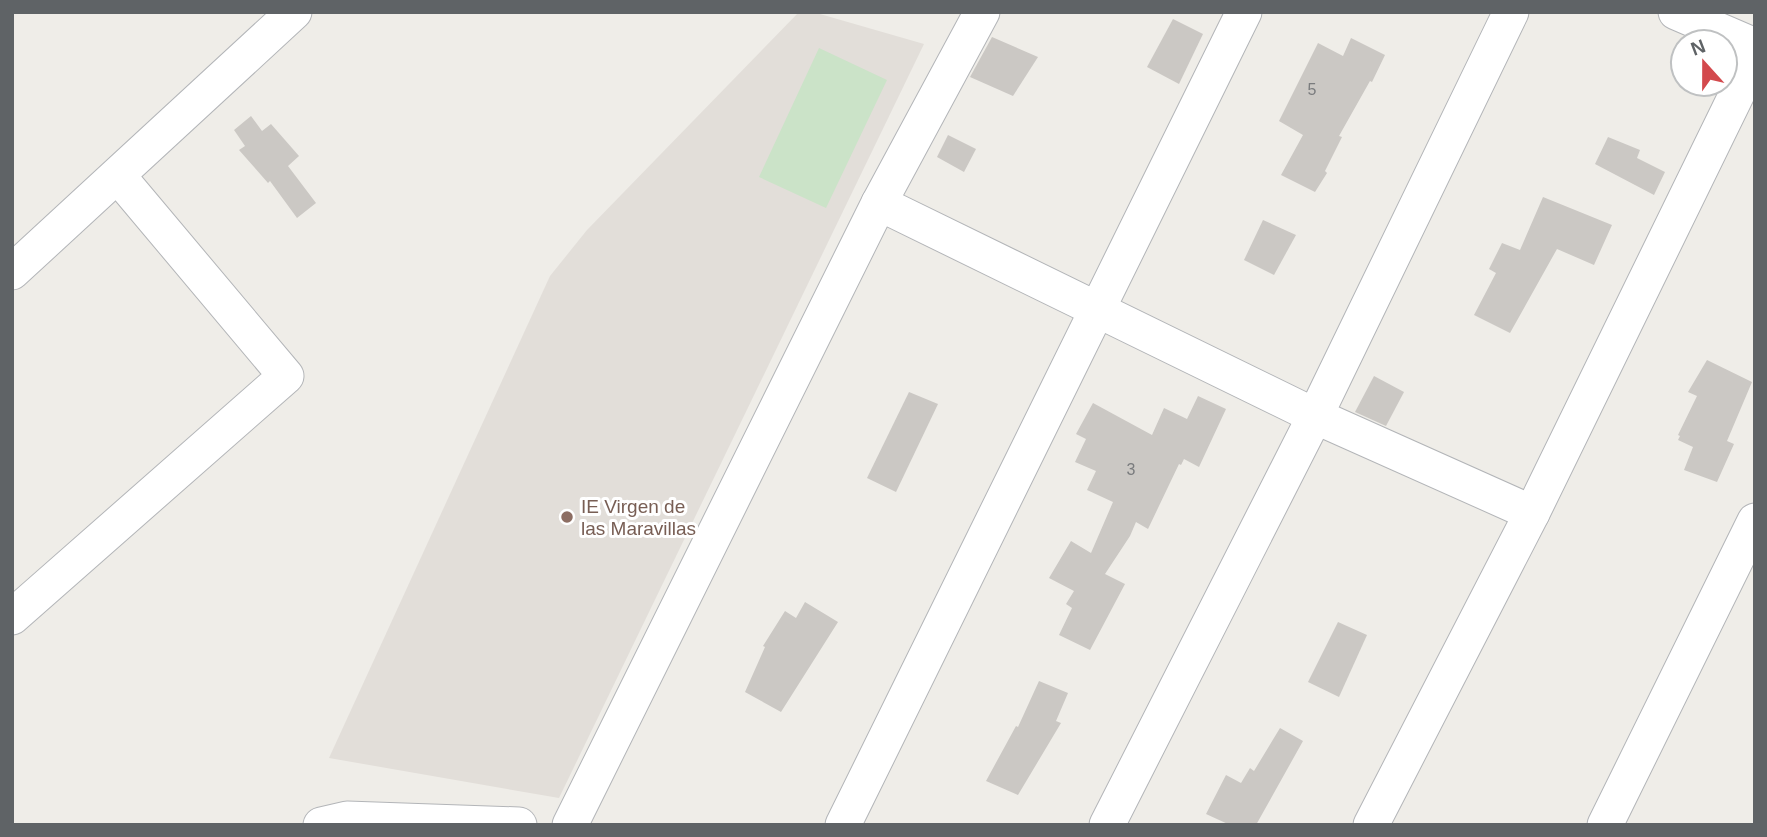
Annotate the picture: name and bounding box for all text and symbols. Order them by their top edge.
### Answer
north arrow [1669,28,1739,98]
text: N [1688,35,1708,60]
house number: 5 [1308,81,1317,98]
house number: 3 [1127,461,1136,478]
place label: IE Virgen de las Maravillas [581,496,696,539]
marker: IE Virgen de las Maravillas [559,509,575,525]

